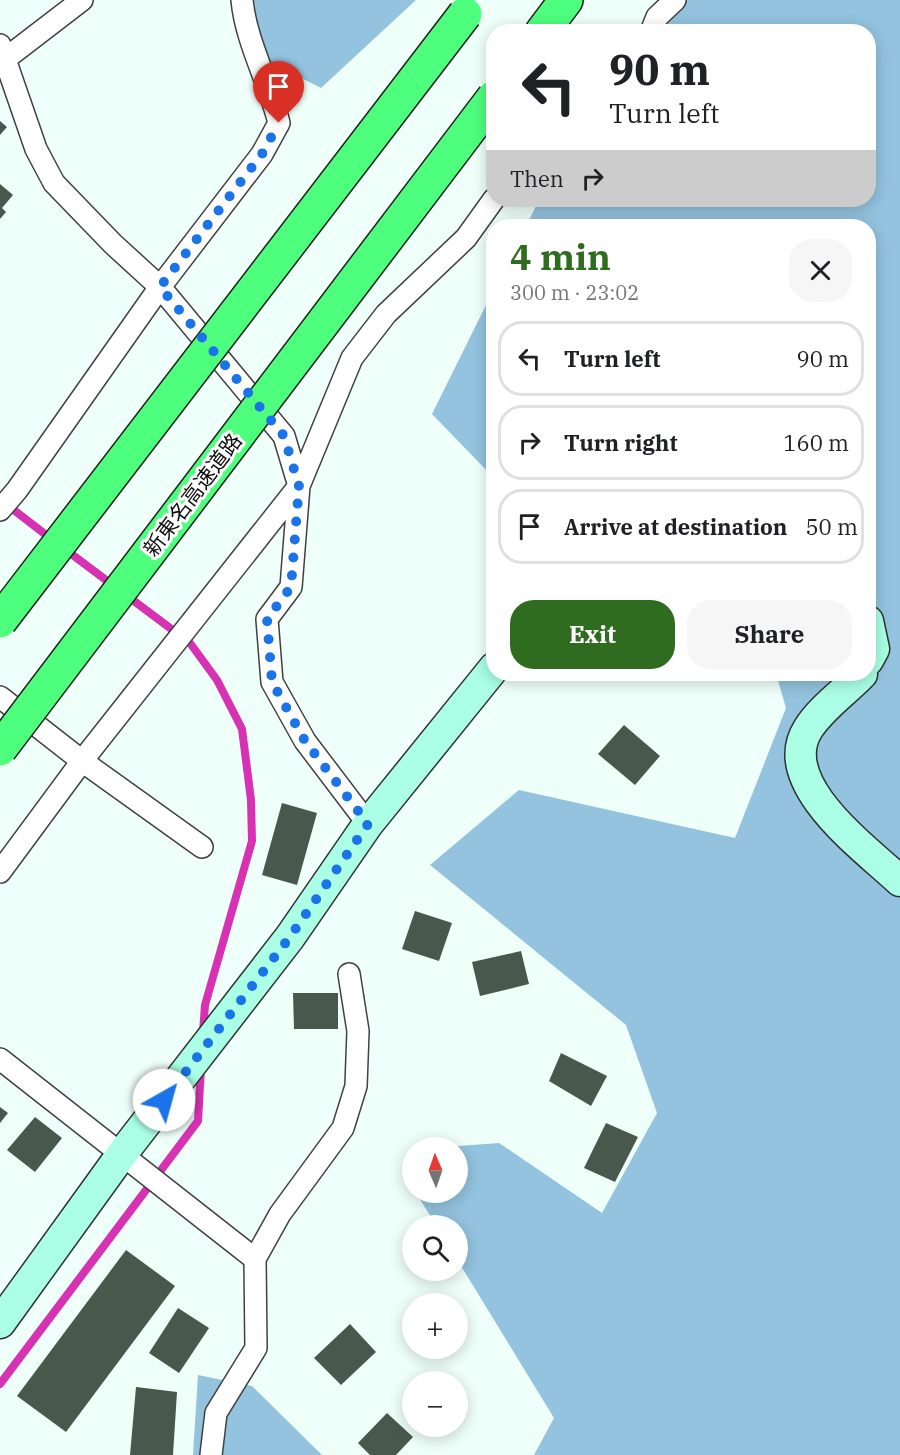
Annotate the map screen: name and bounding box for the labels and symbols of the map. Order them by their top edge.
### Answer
pin [253,61,304,123]
street label: 新東名高速道路 [137,427,248,562]
position arrow [132,1068,196,1132]
north arrow [402,1137,468,1203]

